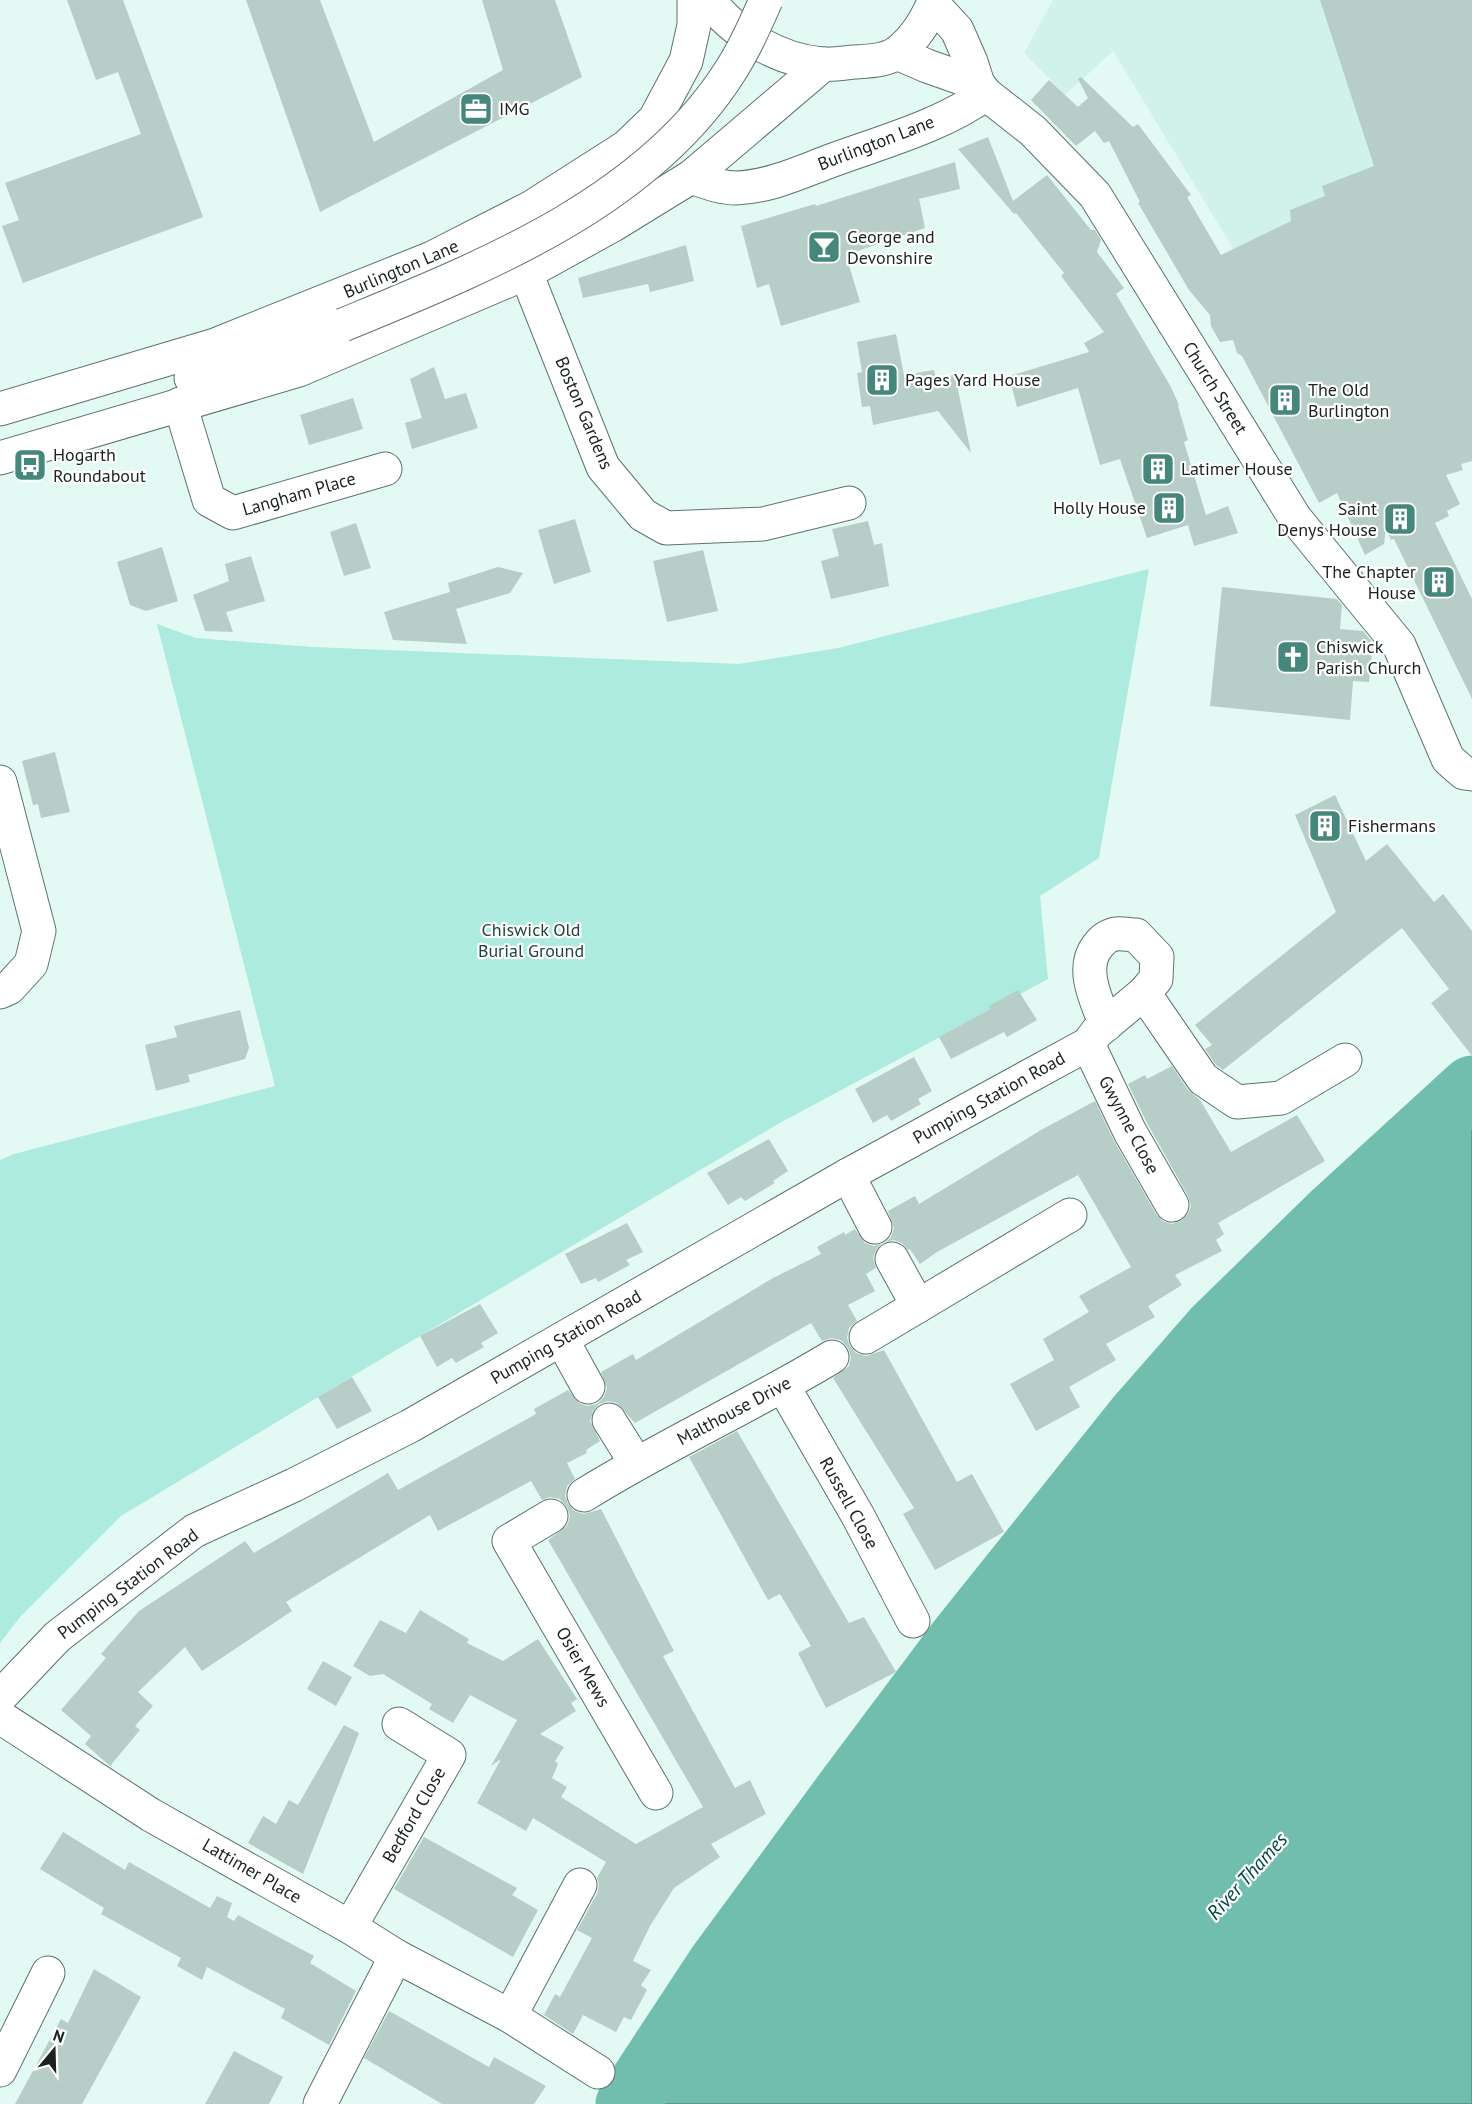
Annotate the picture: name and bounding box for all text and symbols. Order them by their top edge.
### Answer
office icon: IMG [458,91,494,127]
place label: IMG [499,97,530,120]
street label: Burlington Lane [814,110,937,175]
place label: George and Devonshire [847,225,935,269]
bar icon: George and Devonshire [806,229,842,265]
street label: Burlington Lane [340,234,462,303]
street label: Church Street [1178,337,1253,438]
street label: Boston Gardens [550,353,619,473]
building icon: Pages Yard House [864,362,900,398]
place label: Pages Yard House [905,368,1040,391]
place label: The Old Burlington [1308,378,1389,422]
building icon: The Old Burlington [1267,382,1303,418]
place label: Hogarth Roundabout [53,443,146,487]
bus stop icon: Hogarth Roundabout [12,447,48,483]
building icon: Latimer House [1140,451,1176,487]
place label: Latimer House [1181,457,1293,480]
street label: Langham Place [240,466,358,521]
building icon: Holly House [1151,490,1187,526]
place label: Holly House [1053,496,1146,519]
place label: Saint Denys House [1277,497,1377,541]
building icon: Saint Denys House [1382,501,1418,537]
place label: The Chapter House [1322,560,1416,604]
building icon: The Chapter House [1421,564,1457,600]
place label: Chiswick Parish Church [1316,635,1421,679]
church icon: Chiswick Parish Church [1275,639,1311,675]
building icon: Fishermans [1307,808,1343,844]
place label: Fishermans [1348,814,1436,837]
park label: Chiswick Old Burial Ground [478,918,584,962]
street label: Pumping Station Road [909,1046,1069,1149]
street label: Gwynne Close [1094,1072,1165,1178]
street label: Pumping Station Road [486,1284,645,1389]
street label: Malthouse Drive [673,1371,795,1450]
street label: Russell Close [815,1453,884,1553]
street label: Pumping Station Road [53,1523,203,1644]
street label: Osier Mews [551,1623,616,1711]
street label: Bedford Close [377,1763,450,1867]
water label: River Thames [1201,1827,1293,1925]
street label: Lattimer Place [199,1833,306,1908]
north arrow [24,2020,84,2080]
text: N [51,2025,67,2047]

